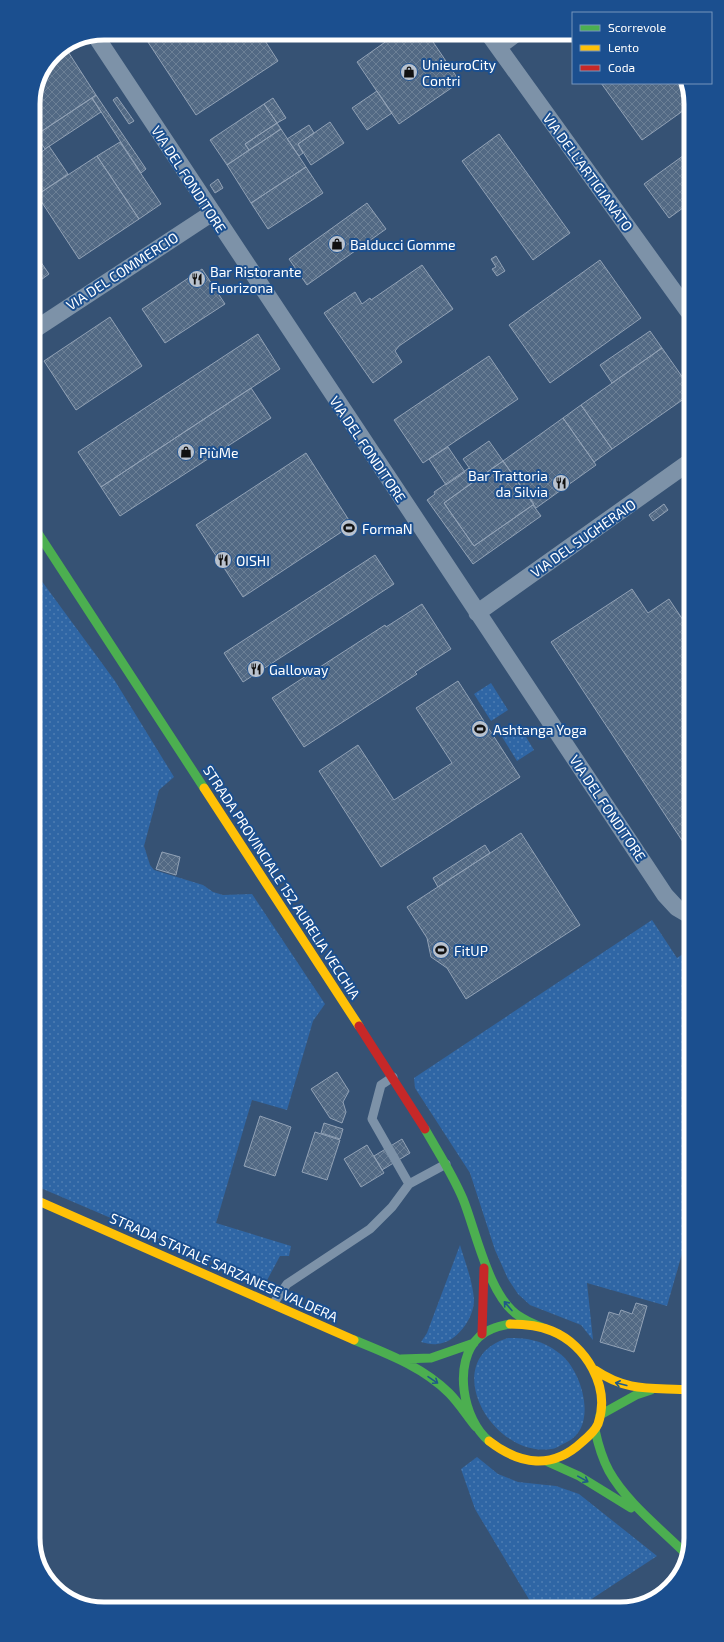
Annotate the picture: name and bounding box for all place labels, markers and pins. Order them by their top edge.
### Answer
place label: UnieuroCity Contri [422,56,497,89]
shop icon: UnieuroCity Contri [399,62,419,82]
shop icon: Balducci Gomme [327,234,347,254]
place label: Balducci Gomme [350,236,456,253]
place label: Bar Ristorante Fuorizona [210,263,302,296]
restaurant icon: Bar Ristorante Fuorizona [187,269,207,289]
shop icon: PiùMe [176,442,196,462]
place label: PiùMe [199,444,239,461]
place label: Bar Trattoria da Silvia [468,467,548,500]
restaurant icon: Bar Trattoria da Silvia [551,473,571,493]
sports icon: FormaN [339,518,359,538]
place label: FormaN [362,520,413,537]
restaurant icon: OISHI [213,550,233,570]
place label: OISHI [236,552,270,569]
restaurant icon: Galloway [246,659,266,679]
place label: Galloway [269,661,329,678]
sports icon: Ashtanga Yoga [470,719,490,739]
place label: Ashtanga Yoga [493,721,587,738]
sports icon: FitUP [431,940,451,960]
place label: FitUP [454,942,488,959]

